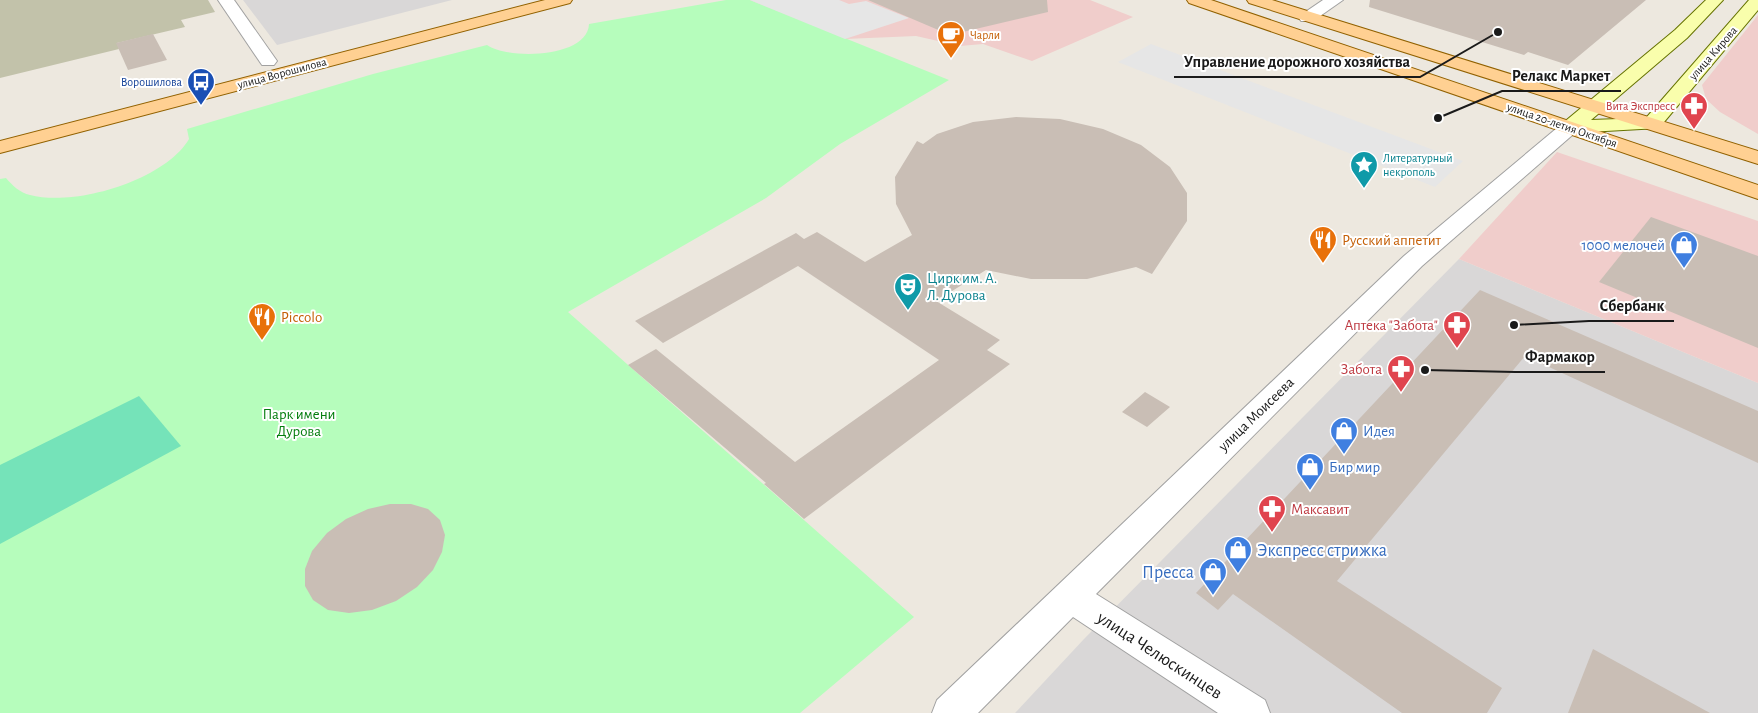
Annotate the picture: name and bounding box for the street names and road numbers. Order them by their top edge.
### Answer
street label: улица Кирова [1686,24,1740,83]
street label: улица Ворошилова [235,55,329,92]
street label: улица 20-летия Октября [1504,100,1619,150]
street label: улица Моисеева [1215,375,1297,455]
street label: улица Челюскинцев [1093,608,1225,703]

